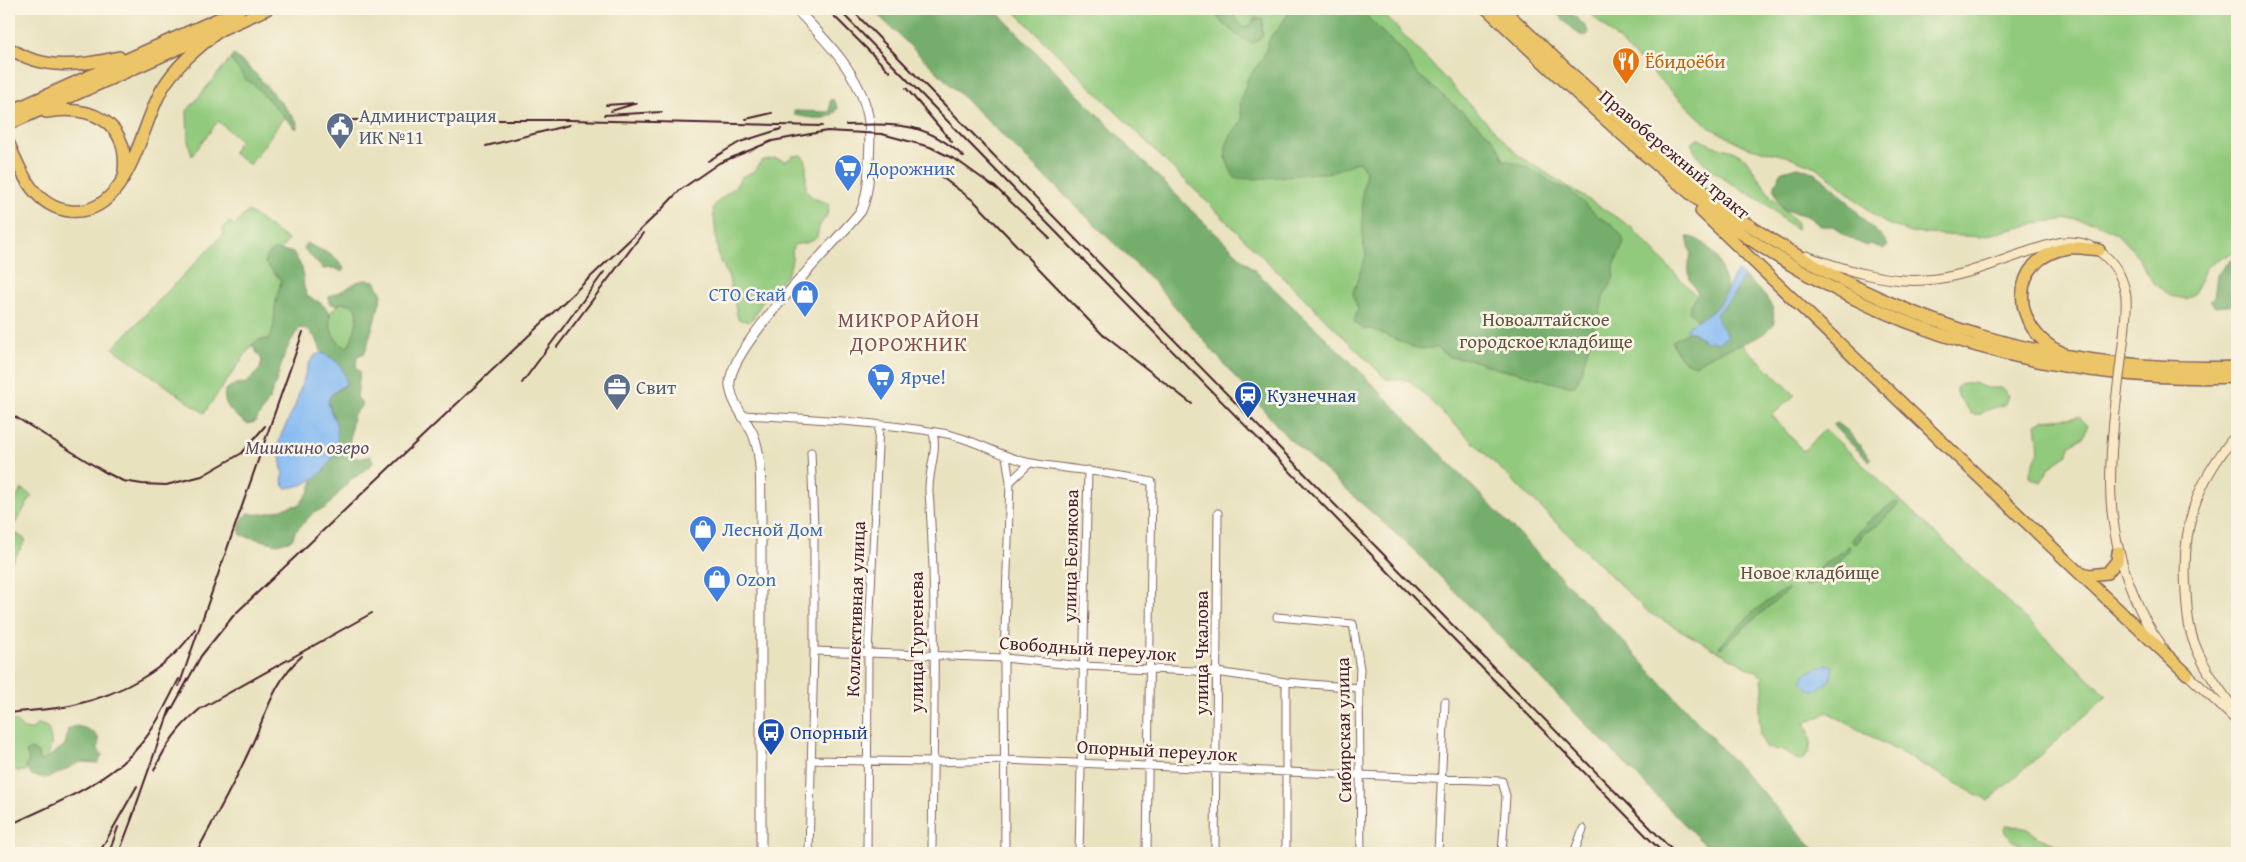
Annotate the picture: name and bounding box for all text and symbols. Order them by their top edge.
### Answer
restaurant icon: Ёбидоёби [1611,46,1641,85]
place label: Ёбидоёби [1645,47,1726,75]
street label: Правобережный тракт [1593,82,1757,226]
place label: Администрация ИК №11 [359,101,497,151]
public building icon: Администрация ИК №11 [325,111,355,150]
supermarket icon: Дорожник [833,153,863,192]
place label: Дорожник [866,154,955,182]
shop icon: СТО Скай [790,279,820,318]
place label: СТО Скай [709,280,786,308]
district label: МИКРОРАЙОН ДОРОЖНИК [838,304,980,359]
park label: Новоалтайское городское кладбище [1459,305,1633,355]
supermarket icon: Ярче! [866,362,896,401]
place label: Ярче! [899,363,946,391]
office icon: Свит [602,372,632,411]
place label: Свит [636,373,677,401]
station icon: Кузнечная [1233,380,1263,419]
place label: Кузнечная [1267,381,1357,409]
water label: Мишкино озеро [245,432,369,461]
street label: улица Белякова [1055,489,1085,624]
shop icon: Лесной Дом [688,514,718,553]
place label: Лесной Дом [722,515,823,543]
street label: Коллективная улица [838,521,872,697]
park label: Новое кладбище [1741,558,1879,586]
shop icon: Ozon [702,564,732,603]
place label: Ozon [736,565,777,593]
street label: улица Тургенева [902,571,930,714]
street label: улица Чкалова [1187,591,1215,716]
street label: Свободный переулок [999,628,1178,668]
street label: Сибирская улица [1328,657,1358,803]
bus stop icon: Опорный [756,717,786,756]
place label: Опорный [790,718,868,746]
street label: Опорный переулок [1076,732,1238,768]

